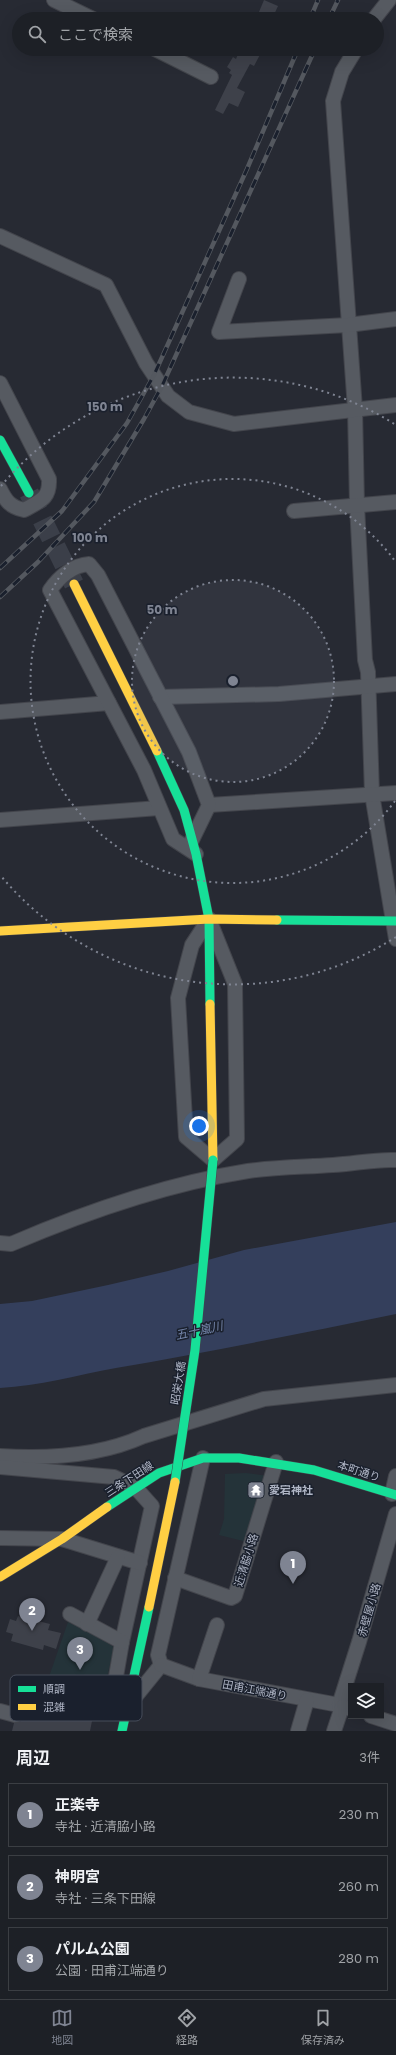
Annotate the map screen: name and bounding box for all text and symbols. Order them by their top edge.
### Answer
search box [12,12,384,56]
icon: search [26,23,48,45]
text: ここで検索 [58,24,133,45]
text: 150 m [87,398,123,415]
text: 100 m [72,529,108,546]
text: 50 m [147,601,178,618]
centre of rings [226,674,240,688]
your location [189,1116,209,1136]
water label: 五十嵐川 [174,1316,226,1343]
street label: 昭栄大橋 [167,1360,189,1406]
street label: 三条下田線 [102,1457,156,1501]
street label: 本町通り [336,1457,382,1485]
temple icon: 愛宕神社 [246,1480,266,1500]
place label: 愛宕神社 [269,1482,313,1498]
street label: 近清脇小路 [230,1531,262,1589]
pin: 1 [280,1551,306,1584]
street label: 赤壁屋小路 [354,1581,384,1639]
pin: 2 [19,1598,45,1631]
pin: 3 [67,1637,93,1670]
legend [10,1675,142,1721]
street label: 田甫江端通り [221,1676,289,1704]
text: 順調 [43,1681,65,1697]
map controls [348,1683,384,1719]
button: layers [348,1683,384,1719]
text: 混雑 [43,1699,65,1715]
text: 周辺 [16,1746,50,1770]
text: 3件 [359,1748,380,1767]
text: 正楽寺 [55,1794,100,1815]
text: 1 [28,1805,32,1824]
text: 230 m [339,1805,379,1824]
text: 寺社 · 近清脇小路 [55,1817,156,1836]
text: 神明宮 [55,1866,100,1887]
text: 2 [26,1877,34,1896]
text: 260 m [338,1877,379,1896]
text: 寺社 · 三条下田線 [55,1889,156,1908]
text: パルム公園 [55,1938,130,1959]
text: 3 [26,1949,34,1968]
text: 280 m [338,1949,379,1968]
text: 公園 · 田甫江端通り [55,1961,169,1980]
tab: 地図 [51,2007,73,2049]
tab: 経路 [176,2007,198,2049]
tab: 保存済み [301,2007,345,2049]

